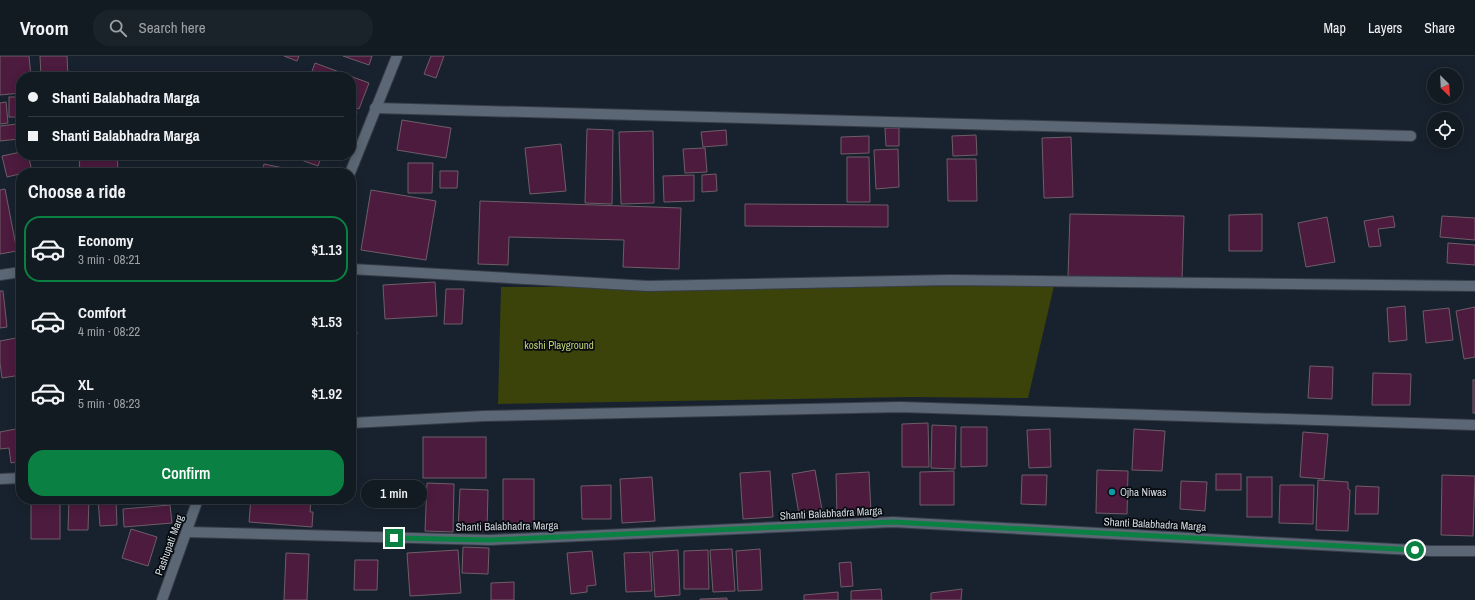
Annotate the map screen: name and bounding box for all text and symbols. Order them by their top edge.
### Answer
search box [93,10,373,46]
text: Vroom [20,15,69,41]
icon: search [107,17,129,39]
text: Search here [139,17,206,38]
text: Map [1324,19,1346,37]
text: Layers [1368,19,1402,37]
text: Share [1424,19,1455,37]
north arrow [1427,68,1463,104]
map controls [1427,68,1463,148]
text: Shanti Balabhadra Marga [52,87,200,108]
button: locate [1427,112,1463,148]
text: Shanti Balabhadra Marga [52,125,200,146]
text: Choose a ride [28,179,126,204]
text: Economy [78,230,133,251]
icon: car [30,231,66,267]
text: $1.13 [311,239,342,260]
text: 3 min · 08:21 [78,251,140,268]
text: Comfort [78,302,126,323]
icon: car [30,303,66,339]
text: $1.53 [311,311,342,332]
text: 4 min · 08:22 [78,323,140,340]
park label: koshi Playground [524,338,594,352]
text: XL [78,374,94,395]
icon: car [30,375,66,411]
text: $1.92 [311,383,342,404]
text: 5 min · 08:23 [78,395,140,412]
button: Confirm [28,450,344,496]
callout: 1 min [361,480,427,508]
text: 1 min [380,485,408,502]
place label: Ojha Niwas [1120,485,1167,499]
marker: Ojha Niwas [1107,487,1117,497]
street label: Shanti Balabhadra Marga [779,503,883,523]
street label: Pashupati Marg [152,513,186,577]
street label: Shanti Balabhadra Marga [1103,514,1207,534]
street label: Shanti Balabhadra Marga [455,518,559,534]
route end [385,529,403,547]
route start [1406,541,1424,559]

